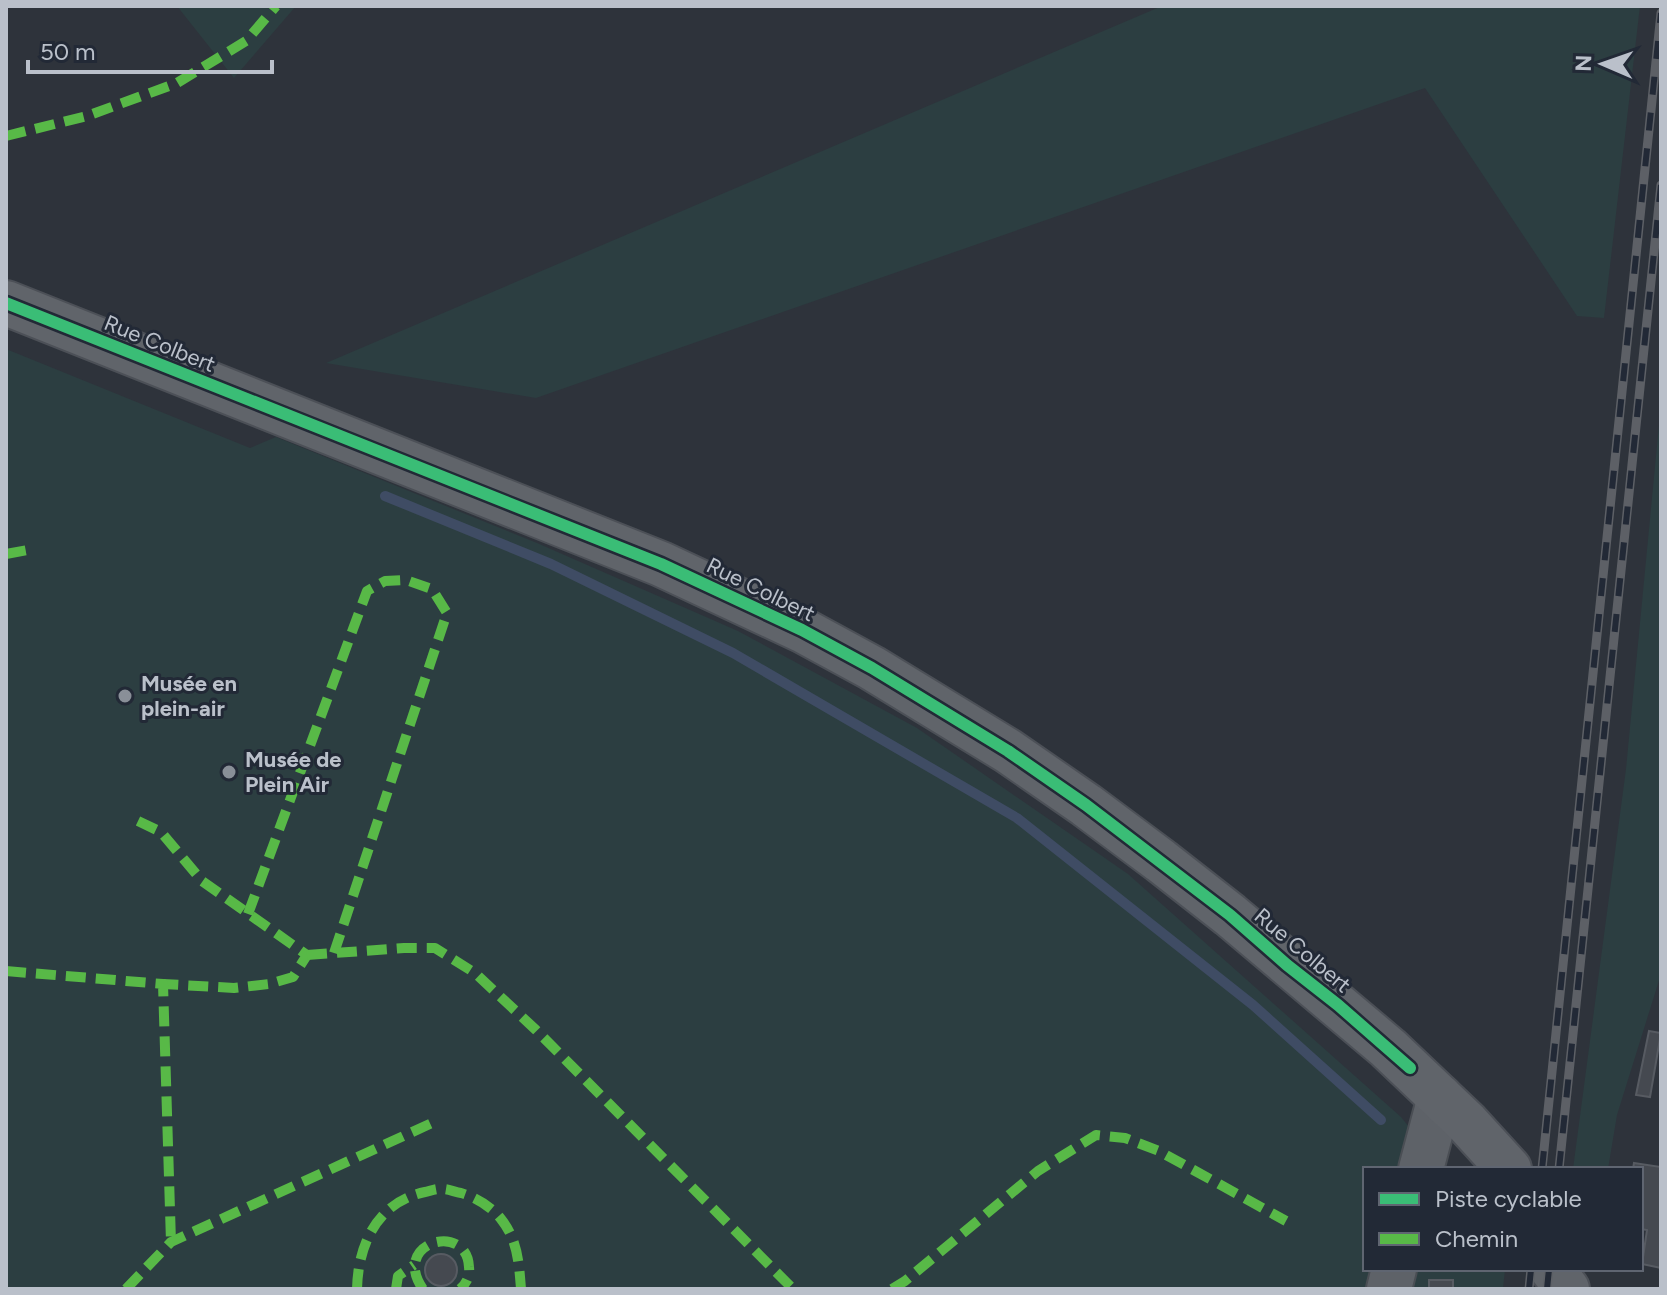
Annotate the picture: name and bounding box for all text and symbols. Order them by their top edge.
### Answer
scale bar [28,24,272,74]
north arrow [1563,24,1643,104]
text: 50 m [40,37,96,66]
text: N [1570,54,1597,72]
street label: Rue Colbert [100,309,219,378]
street label: Rue Colbert [702,552,820,627]
place label: Musée en plein-air [141,670,237,722]
marker: Musée en plein-air [116,687,134,705]
place label: Musée de Plein Air [245,746,342,798]
marker: Musée de Plein Air [220,763,238,781]
street label: Rue Colbert [1249,902,1356,999]
legend [1363,1167,1643,1271]
text: Piste cyclable [1435,1184,1582,1213]
text: Chemin [1435,1224,1518,1253]

